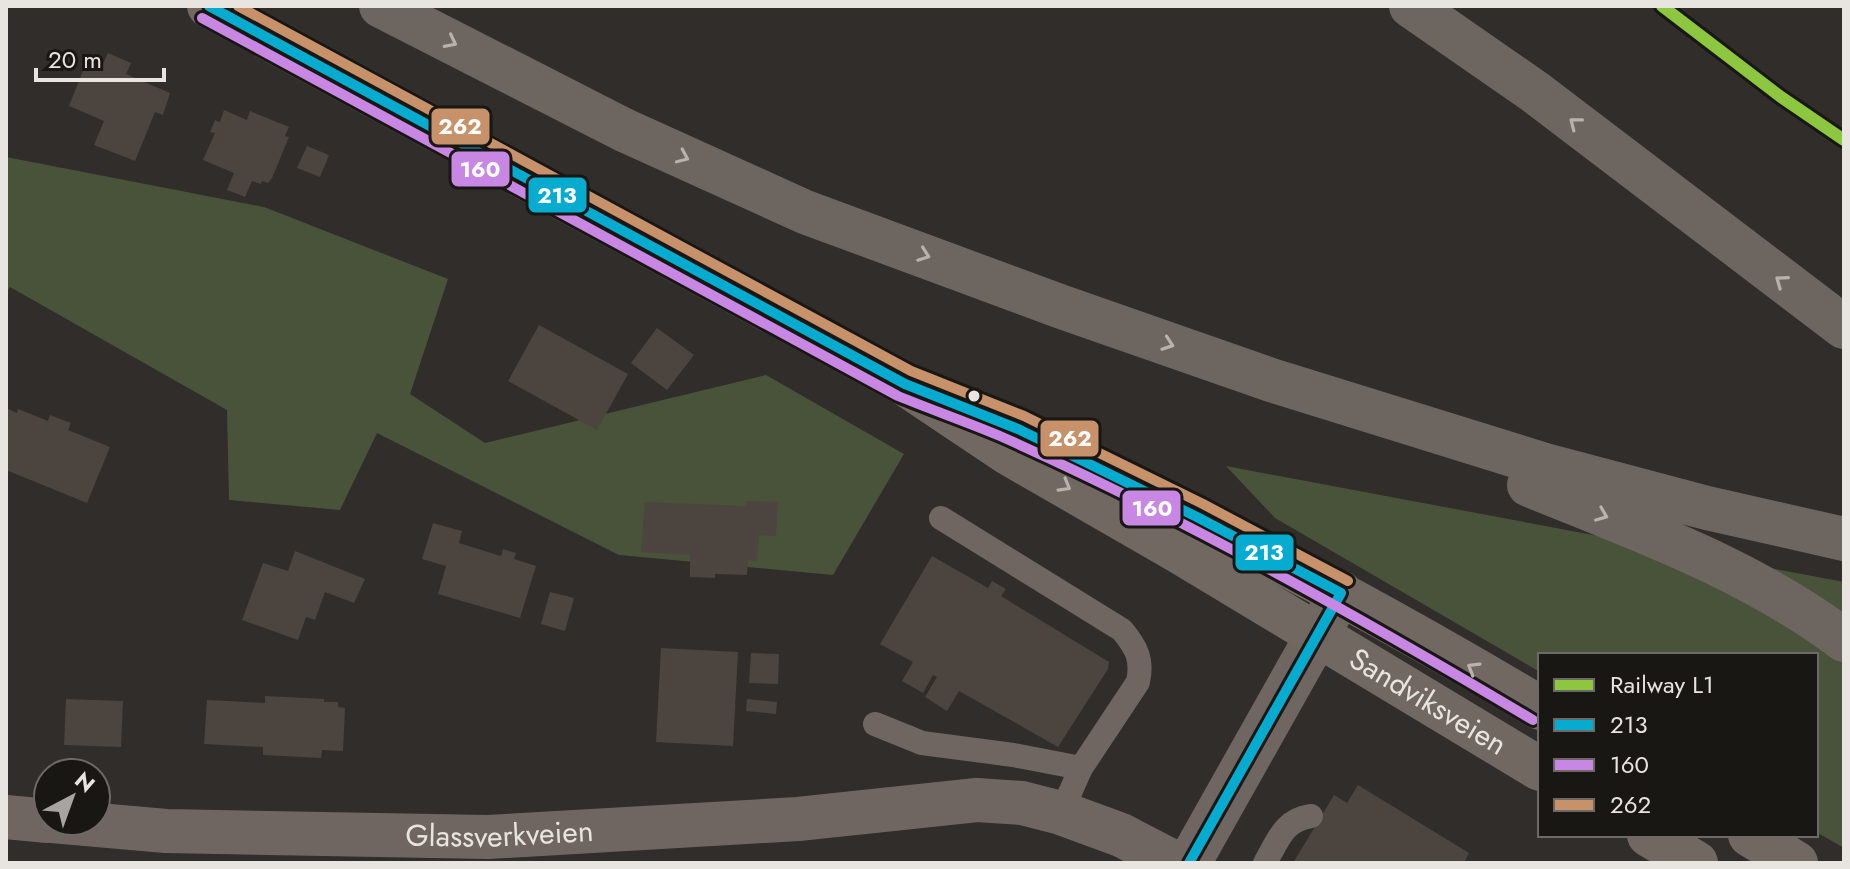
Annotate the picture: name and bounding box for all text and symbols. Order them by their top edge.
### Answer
scale bar [36,32,164,82]
one-way arrow [442,32,457,47]
text: 20 m [48,42,102,77]
line badge: 262 [430,107,491,146]
text: 262 [438,110,482,142]
one-way arrow [1569,119,1584,133]
one-way arrow [675,148,690,164]
line badge: 160 [450,150,511,188]
text: 160 [460,153,500,185]
line badge: 213 [527,176,588,214]
text: 213 [537,179,577,211]
one-way arrow [916,246,930,262]
one-way arrow [1775,276,1790,291]
one-way arrow [1160,335,1174,351]
unlabelled marker [966,388,982,404]
line badge: 262 [1039,419,1100,458]
text: 262 [1048,422,1092,454]
one-way arrow [1056,476,1071,492]
line badge: 160 [1121,489,1182,527]
text: 160 [1132,492,1172,524]
one-way arrow [1594,505,1608,521]
line badge: 213 [1234,533,1295,572]
text: 213 [1244,536,1284,568]
street label: Sandviksveien [1341,637,1515,765]
legend [1538,653,1818,837]
one-way arrow [1467,662,1482,678]
text: Railway L1 [1610,667,1714,702]
text: 213 [1610,707,1648,742]
text: 160 [1610,747,1649,782]
north arrow [32,757,112,837]
text: N [68,764,102,800]
text: 262 [1610,787,1651,822]
street label: Glassverkveien [405,809,595,858]

